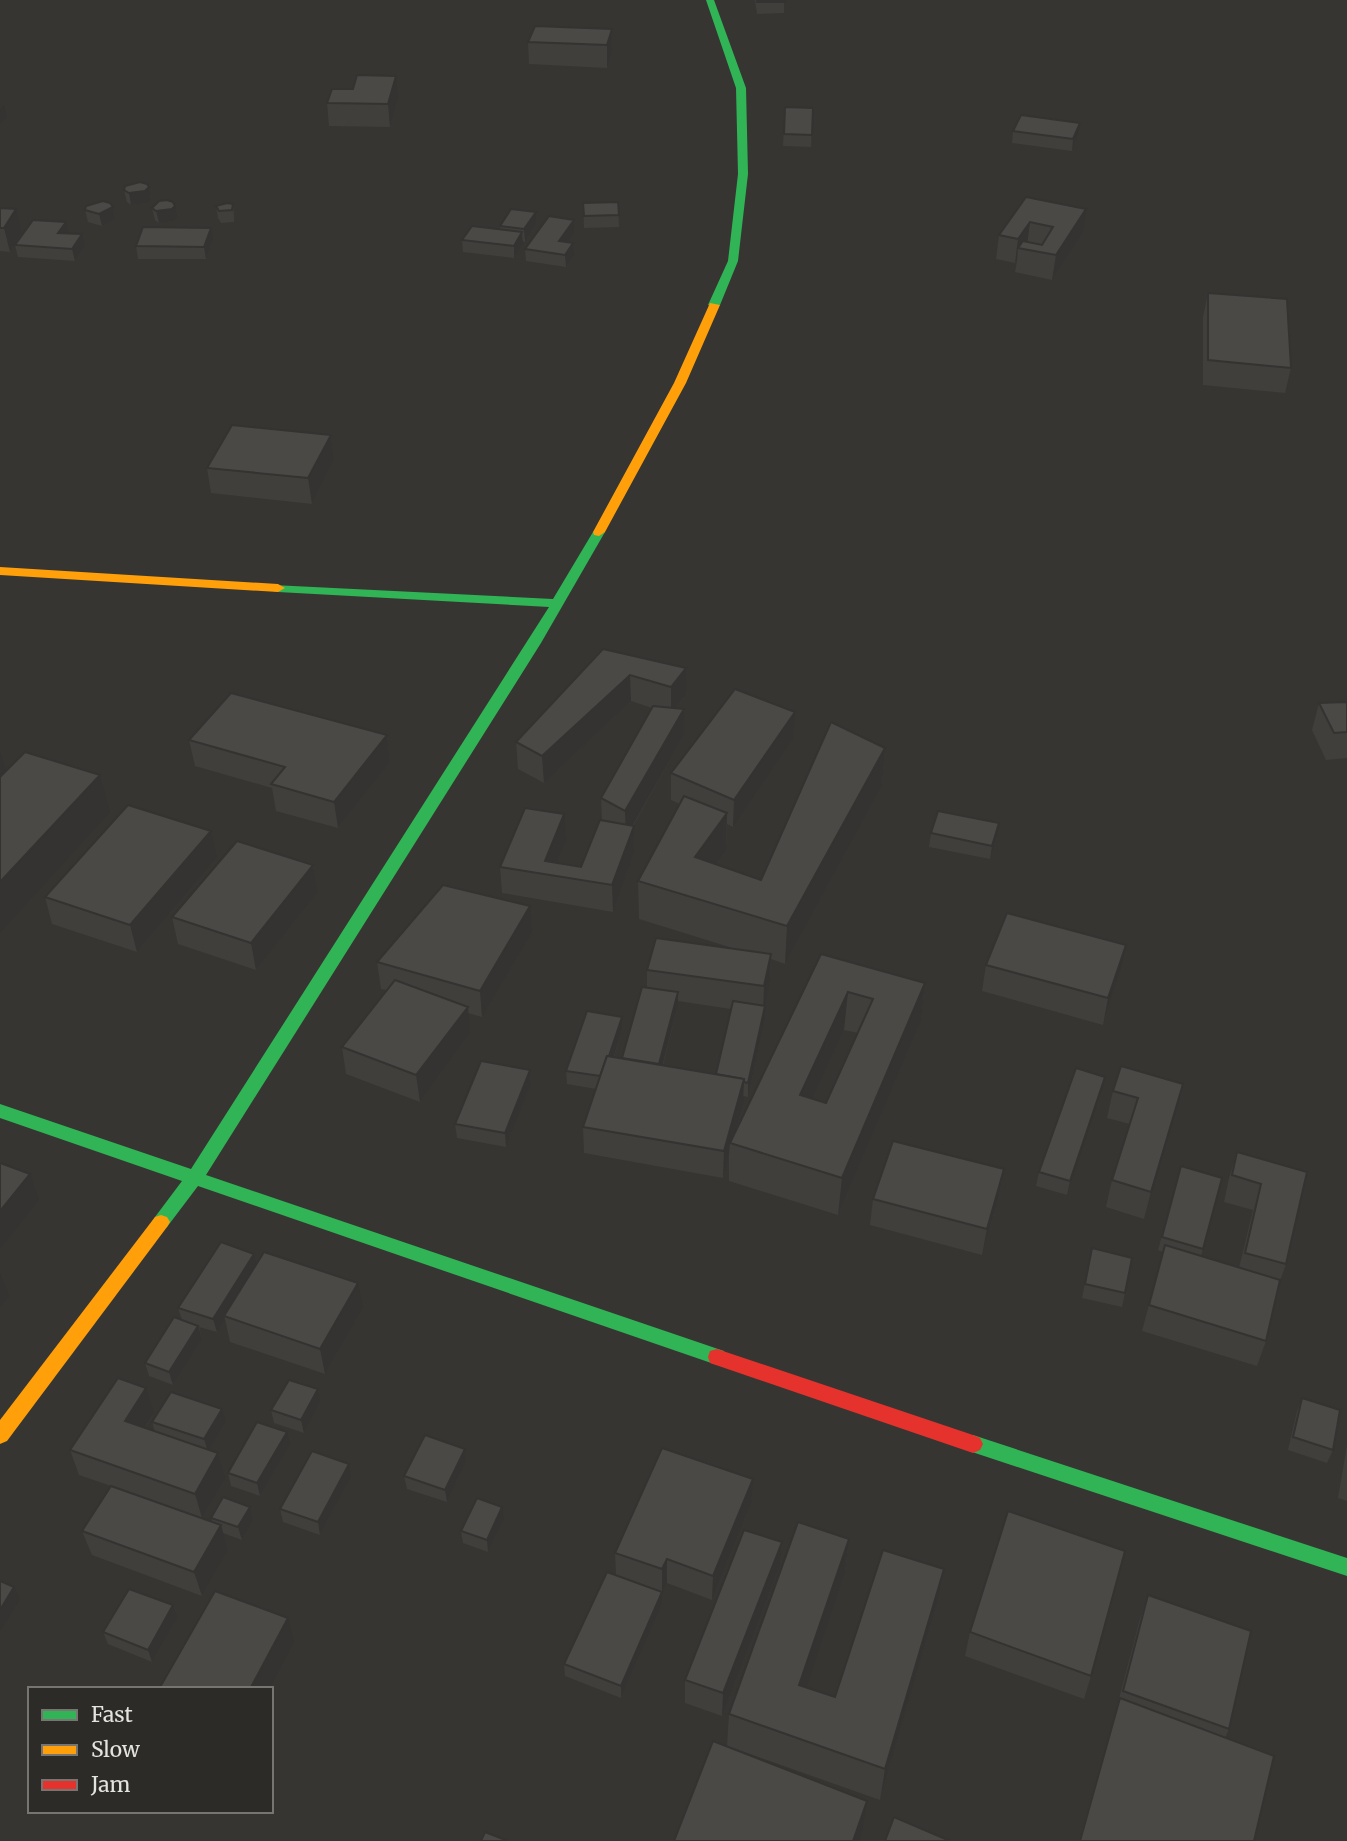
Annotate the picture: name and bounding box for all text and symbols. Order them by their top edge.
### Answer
legend [28,1687,273,1813]
text: Fast [91,1701,133,1728]
text: Slow [91,1736,140,1763]
text: Jam [90,1771,130,1798]

